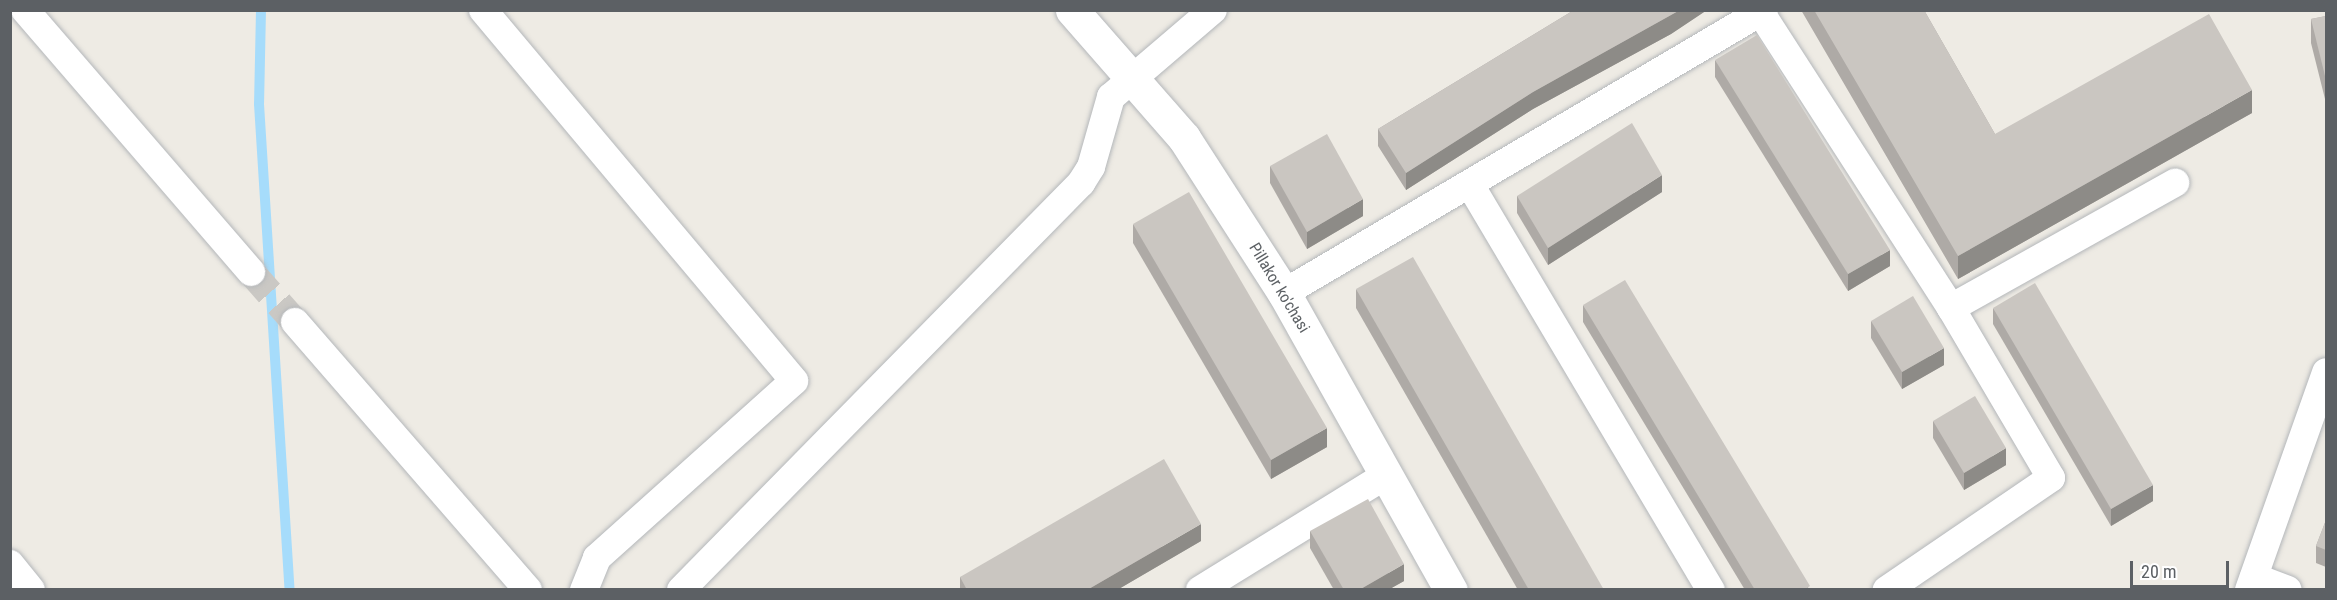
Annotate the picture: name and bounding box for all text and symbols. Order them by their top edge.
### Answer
street label: Pillakor ko'chasi [1245,240,1313,336]
scale bar [2133,549,2232,587]
text: 20 m [2141,561,2176,582]

